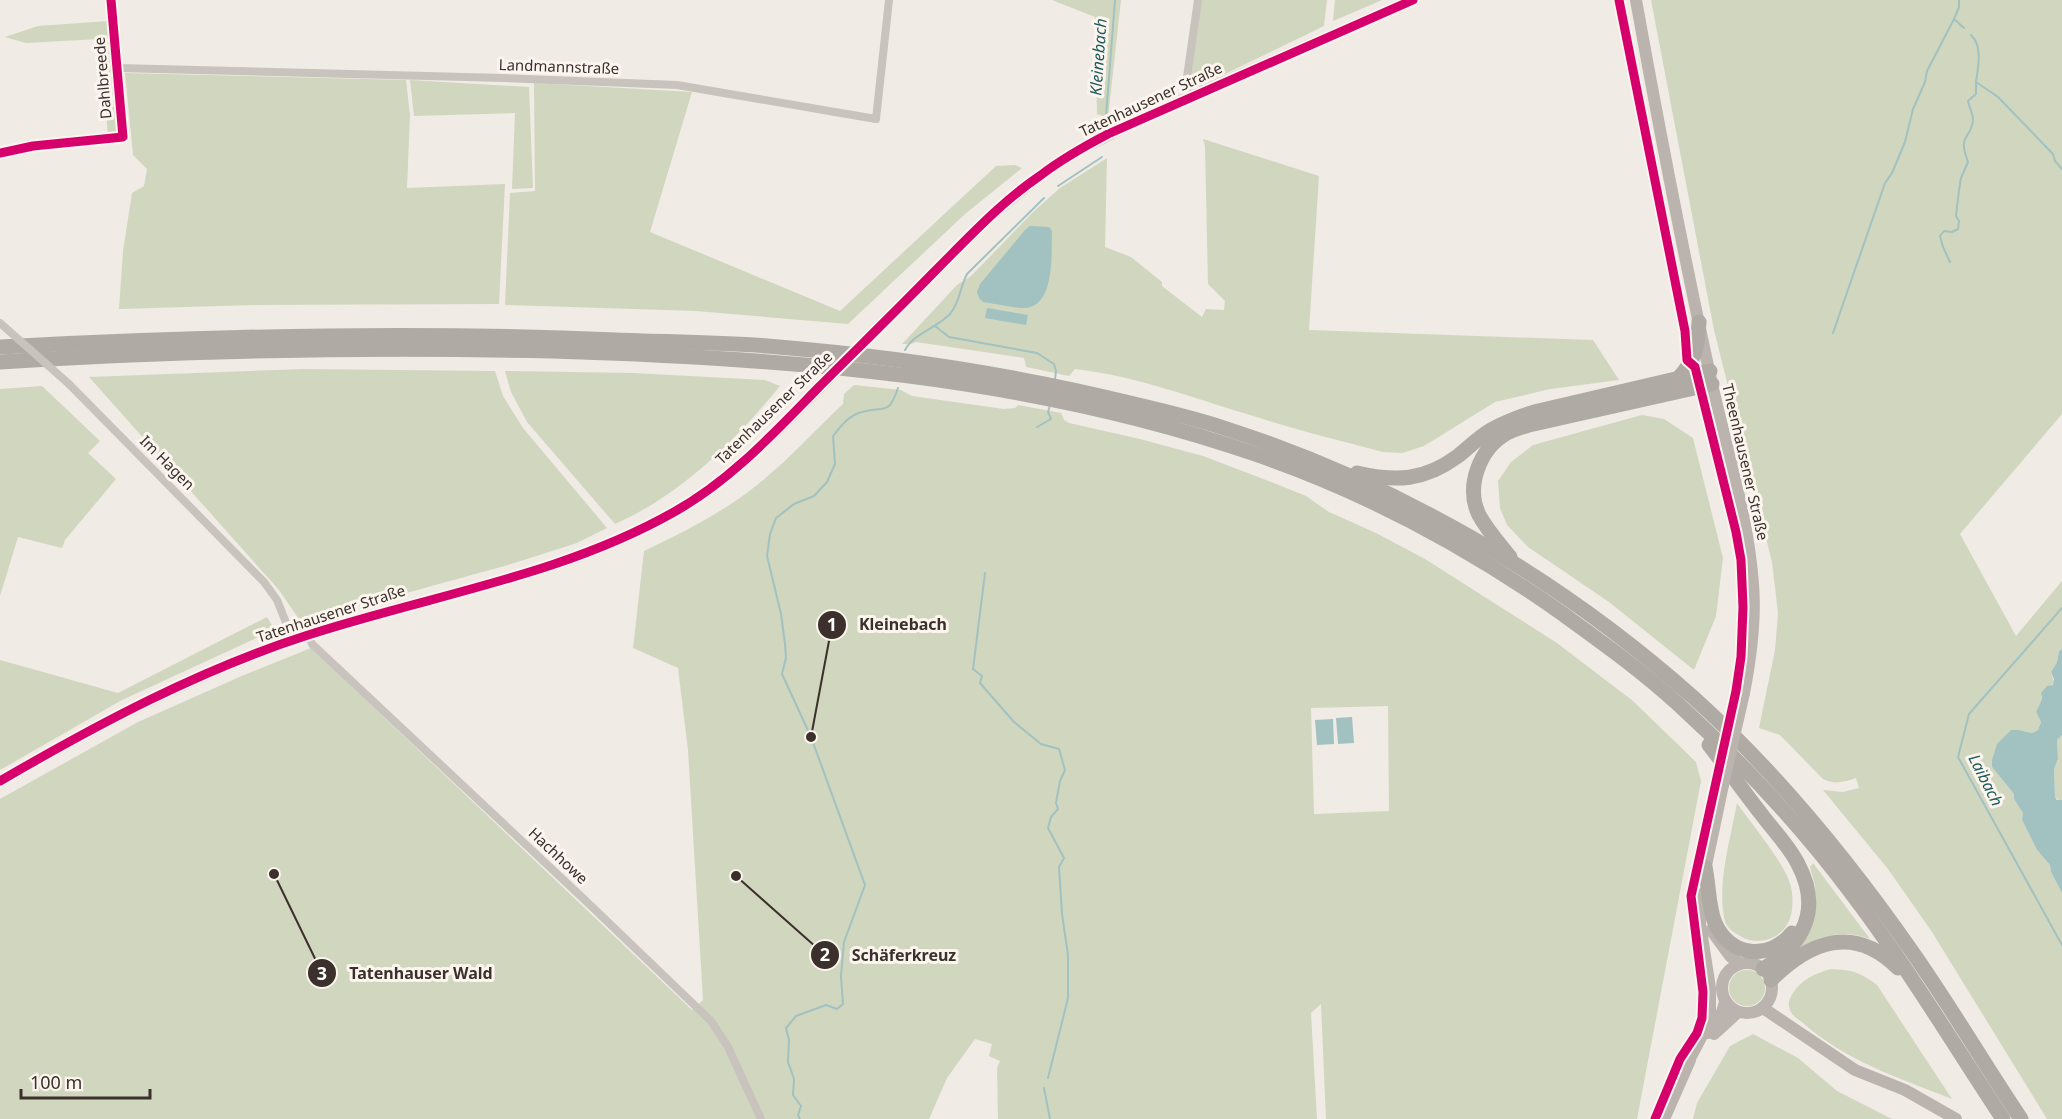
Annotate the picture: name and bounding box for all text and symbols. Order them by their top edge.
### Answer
water label: Kleinebach [1084,18,1112,96]
street label: Dahlbreede [88,36,116,120]
street label: Landmannstraße [498,54,620,78]
street label: Tatenhausener Straße [1076,57,1225,141]
street label: Tatenhausener Straße [711,346,836,468]
street label: Theenhausener Straße [1718,382,1774,542]
street label: Im Hagen [136,431,199,494]
street label: Tatenhausener Straße [254,580,407,647]
callout: Kleinebach [817,608,959,642]
text: 1 [827,612,837,636]
text: Kleinebach [859,613,947,635]
water label: Laibach [1964,750,2008,810]
street label: Hachhowe [525,823,593,888]
callout: Schäferkreuz [810,938,968,972]
text: 2 [820,942,830,966]
text: Schäferkreuz [852,944,956,966]
callout: Tatenhauser Wald [307,956,505,990]
text: 3 [317,961,327,985]
text: Tatenhauser Wald [349,962,493,984]
scale bar [21,1062,150,1100]
text: 100 m [30,1070,82,1094]

